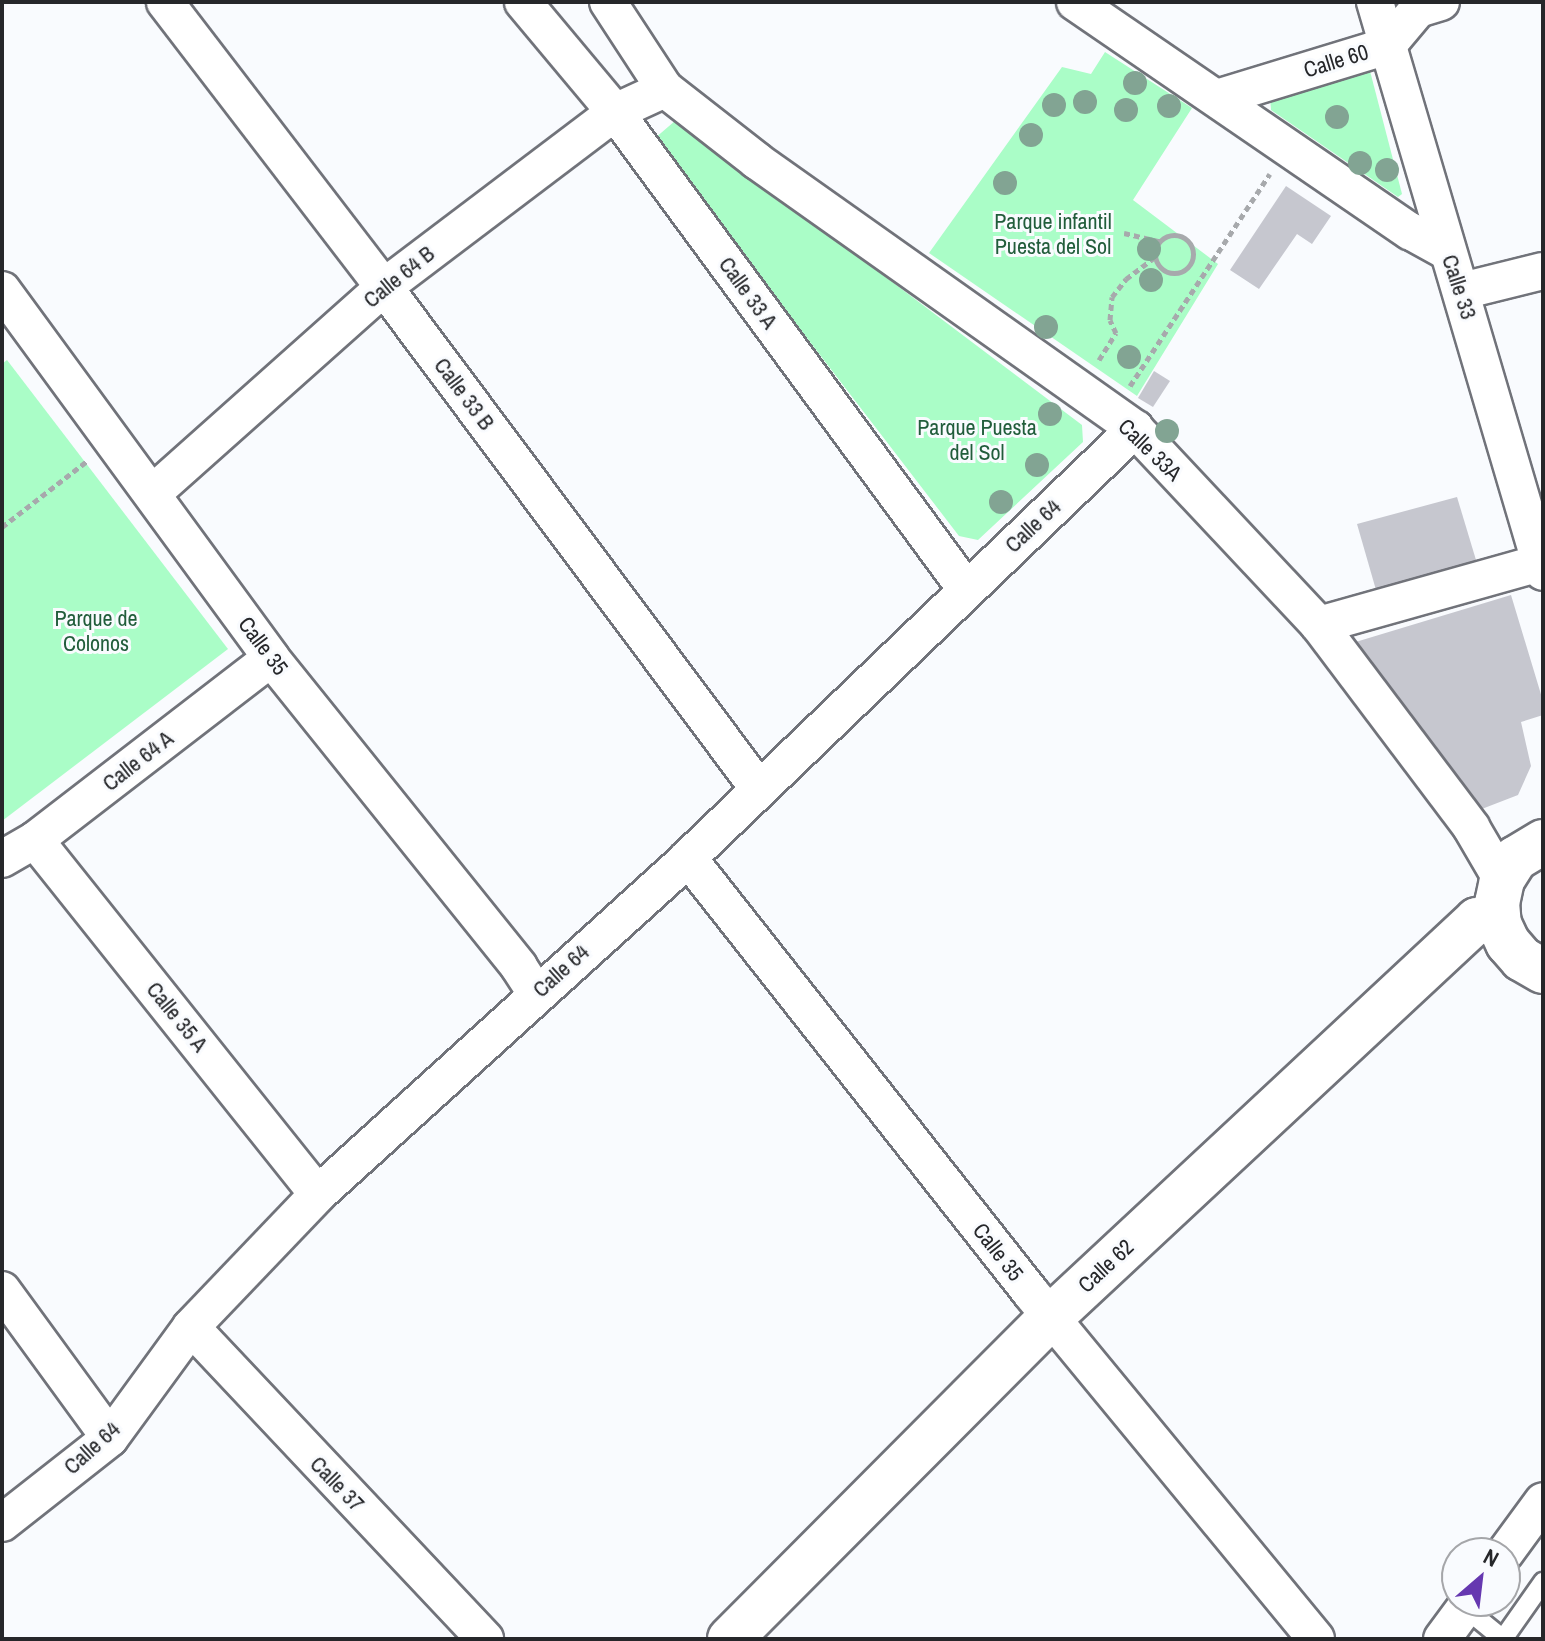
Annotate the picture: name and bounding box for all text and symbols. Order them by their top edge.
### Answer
street label: Calle 60 [1300,39,1372,83]
park label: Parque infantil Puesta del Sol [994,208,1112,260]
street label: Calle 64 B [358,241,440,313]
street label: Calle 33 [1436,251,1482,323]
street label: Calle 33 A [713,252,783,334]
street label: Calle 33 B [428,353,500,435]
street label: Calle 33A [1113,413,1187,487]
park label: Parque Puesta del Sol [917,414,1037,466]
street label: Calle 64 [1000,494,1066,558]
park label: Parque de Colonos [54,605,138,656]
street label: Calle 35 [233,612,293,680]
street label: Calle 64 A [97,725,179,797]
street label: Calle 64 [528,939,594,1003]
street label: Calle 35 A [141,976,213,1058]
street label: Calle 35 [967,1218,1029,1286]
street label: Calle 62 [1073,1234,1139,1298]
street label: Calle 64 [59,1416,125,1480]
street label: Calle 37 [305,1451,369,1517]
north arrow [1441,1537,1521,1617]
text: N [1479,1541,1504,1574]

